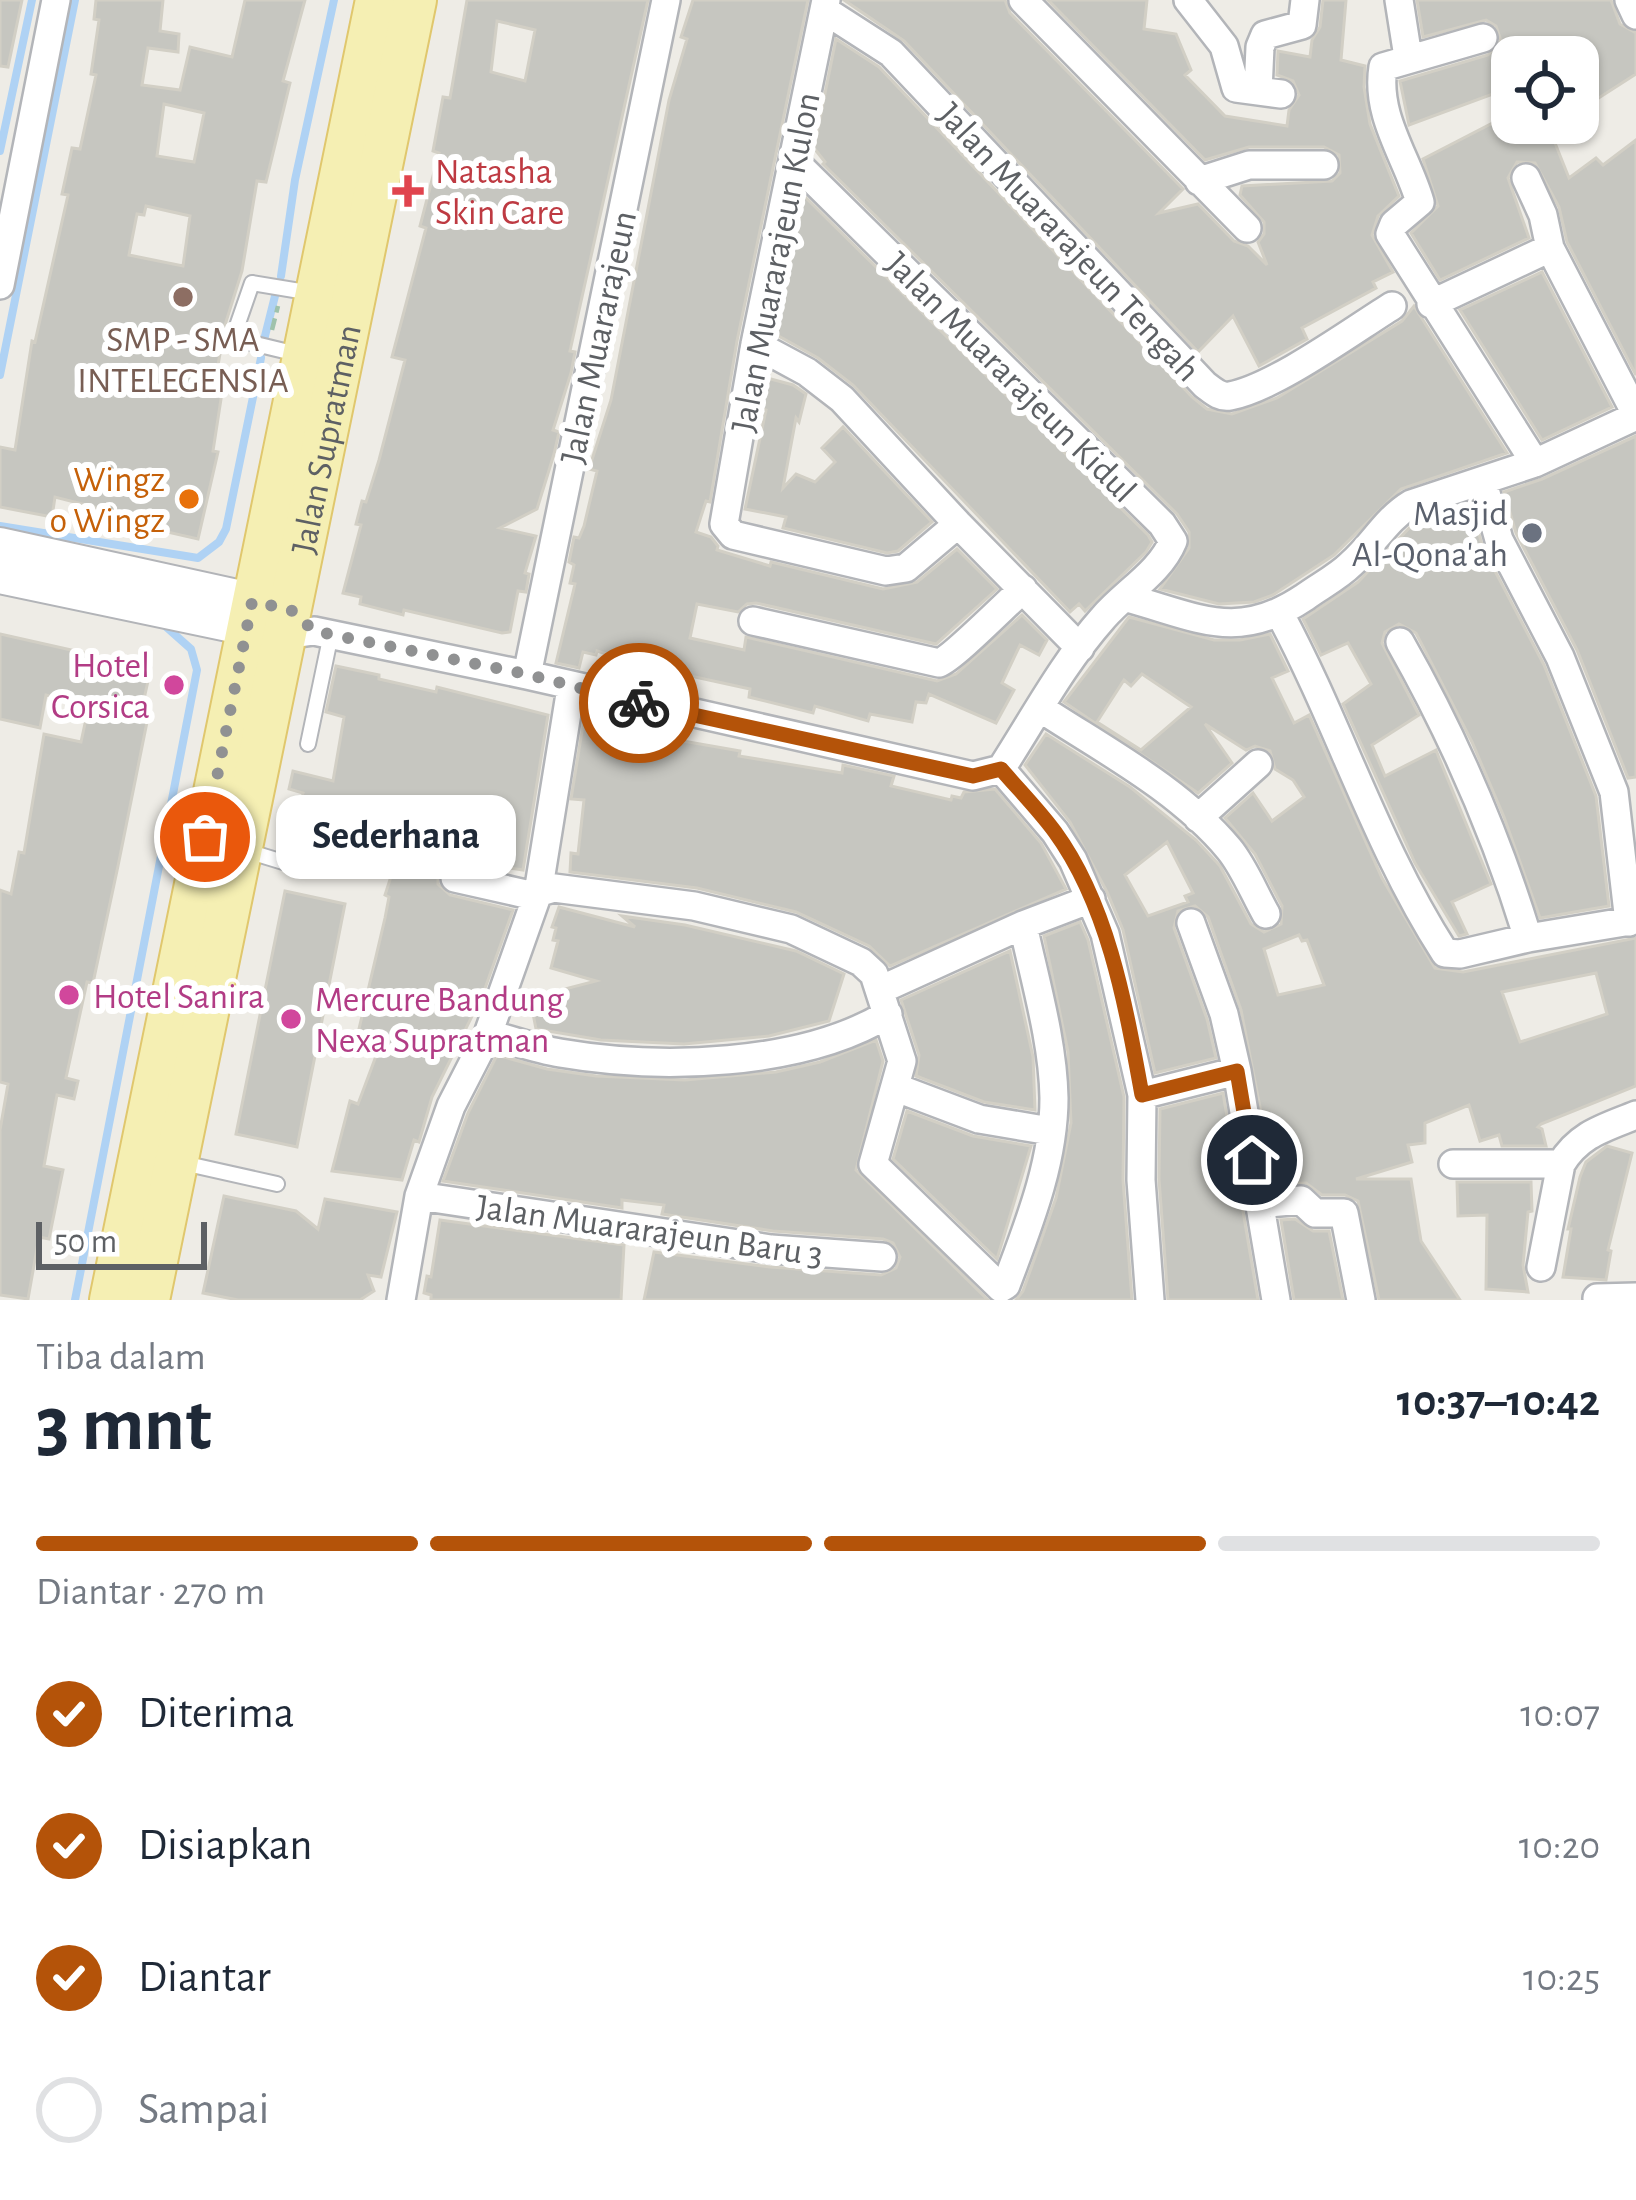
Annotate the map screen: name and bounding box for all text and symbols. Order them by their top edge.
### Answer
map controls [1491,36,1599,144]
button: locate [1491,36,1599,144]
street label: Jalan Muararajeun Kulon [725,89,827,435]
street label: Jalan Muararajeun Tengah [931,96,1207,388]
place label: Natasha Skin Care [435,154,564,231]
marker: Natasha Skin Care [392,175,424,207]
street label: Jalan Muararajeun [555,208,643,467]
street label: Jalan Muararajeun Kidul [879,245,1143,509]
marker: SMP - SMA INTELEGENSIA [170,284,196,310]
place label: SMP - SMA INTELEGENSIA [77,322,289,399]
street label: Jalan Supratman [286,322,368,557]
place label: Wingz o Wingz [50,462,165,539]
marker: Wingz o Wingz [176,486,202,512]
place label: Masjid Al-Qona'ah [1352,496,1508,573]
marker: Masjid Al-Qona'ah [1519,520,1545,546]
courier [579,643,699,763]
place label: Hotel Corsica [51,648,150,725]
icon: bike [606,670,672,736]
marker: Hotel Corsica [161,672,187,698]
pin [154,786,256,888]
callout: Sederhana [277,795,517,879]
icon: bag [172,804,238,870]
text: Sederhana [312,817,480,856]
place label: Hotel Sanira [93,979,265,1015]
marker: Hotel Sanira [56,982,82,1008]
place label: Mercure Bandung Nexa Supratman [315,982,564,1059]
marker: Mercure Bandung Nexa Supratman [278,1006,304,1032]
pin [1201,1109,1303,1211]
icon: home [1219,1127,1285,1193]
street label: Jalan Muararajeun Baru 3 [474,1189,825,1273]
scale bar [36,1216,207,1269]
text: 50 m [54,1226,117,1259]
text: Tiba dalam [36,1338,206,1377]
text: 10:37–10:42 [1397,1379,1600,1424]
text: 3 mnt [36,1387,212,1465]
text: Diantar · 270 m [36,1573,265,1612]
icon: check [36,1681,102,1747]
text: Diterima [138,1691,295,1736]
text: 10:07 [1520,1695,1600,1734]
icon: check [36,1813,102,1879]
text: Disiapkan [138,1823,312,1868]
text: 10:20 [1519,1827,1600,1866]
icon: check [36,1945,102,2011]
text: Diantar [138,1955,271,2000]
text: 10:25 [1523,1959,1600,1998]
text: Sampai [138,2087,269,2132]

